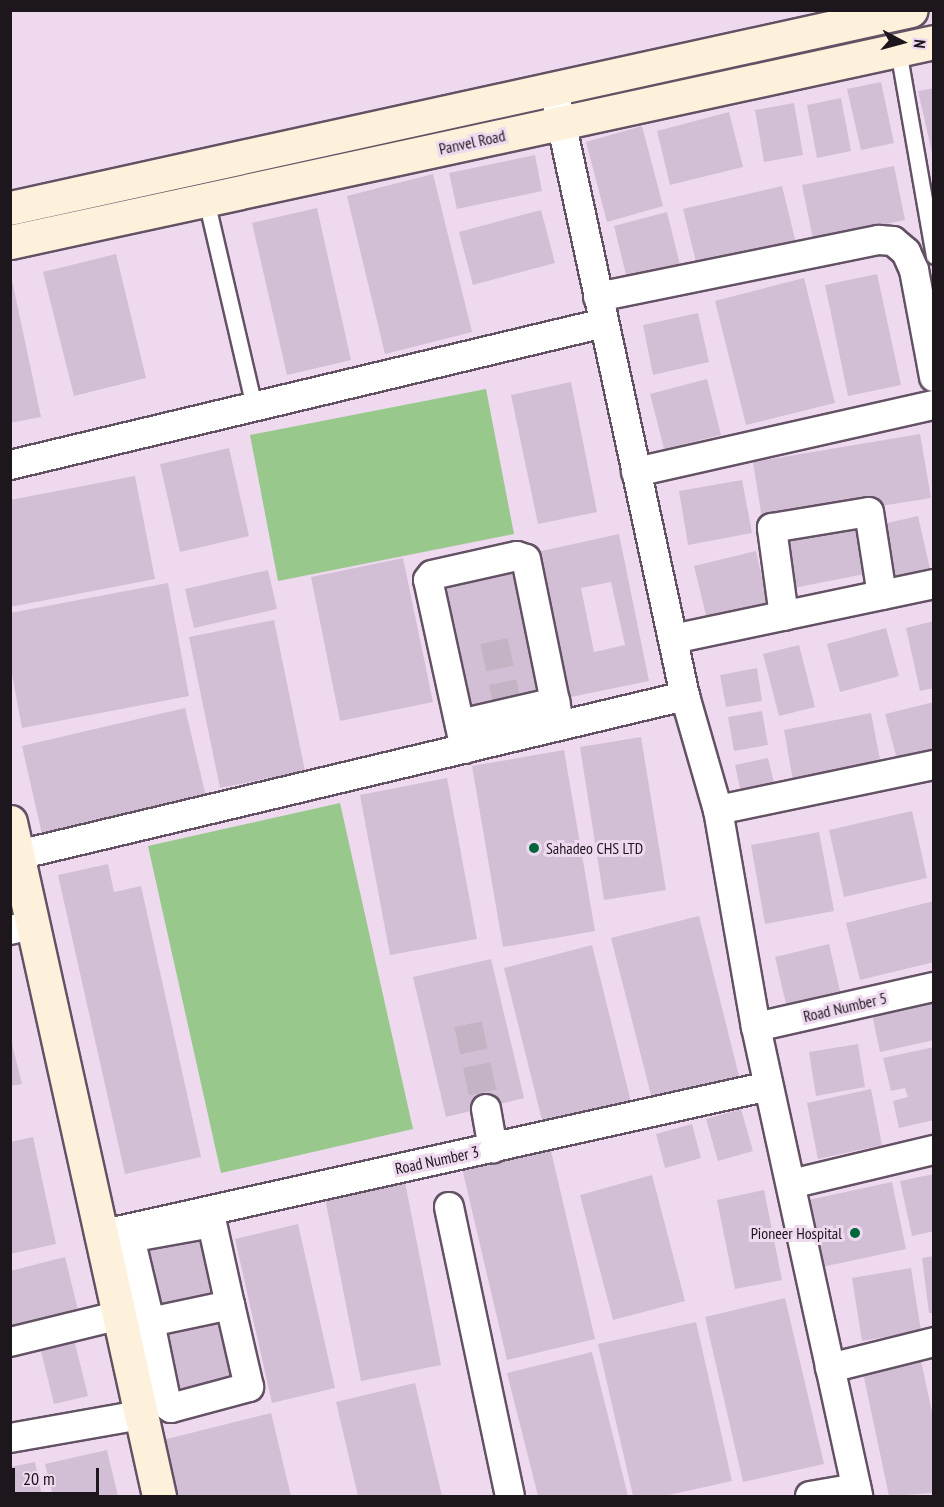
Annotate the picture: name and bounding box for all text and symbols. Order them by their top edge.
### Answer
north arrow [872,12,932,72]
text: N [910,39,930,49]
street label: Panvel Road [437,126,507,158]
place label: Sahadeo CHS LTD [546,838,643,858]
marker: Sahadeo CHS LTD [527,841,541,855]
street label: Road Number 5 [801,988,889,1026]
street label: Road Number 3 [393,1142,481,1178]
place label: Pioneer Hospital [751,1223,842,1243]
marker: Pioneer Hospital [846,1224,864,1242]
scale bar [15,1456,102,1494]
text: 20 m [23,1467,55,1490]

